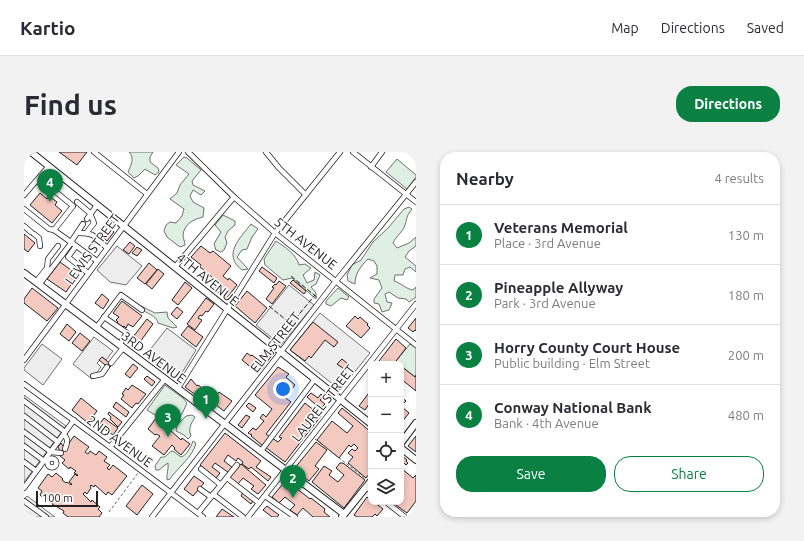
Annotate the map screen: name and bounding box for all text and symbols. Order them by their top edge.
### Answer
text: Kartio [20,17,76,39]
text: Map [611,20,639,36]
text: Directions [661,20,725,36]
text: Saved [747,20,784,36]
button: Directions [676,86,780,122]
text: Find us [24,89,117,120]
pin: 4 [37,169,63,202]
text: Nearby [456,169,514,188]
text: 4 results [714,171,764,185]
street label: LEWIS STREET [62,211,122,287]
street label: 5TH AVENUE [272,214,340,272]
text: Veterans Memorial [494,219,628,236]
text: 1 [465,228,473,242]
text: 130 m [728,228,764,242]
text: Place · 3rd Avenue [494,236,601,250]
street label: 4TH AVENUE [174,250,242,308]
text: Pineapple Allyway [494,279,623,296]
text: 2 [465,288,473,302]
text: 180 m [728,288,764,302]
text: Park · 3rd Avenue [494,296,596,310]
street label: ELM STREET [247,309,303,375]
street label: 3RD AVENUE [119,328,189,386]
text: Horry County Court House [494,339,680,356]
text: 3 [465,348,473,362]
text: 200 m [728,348,764,362]
text: Public building · Elm Street [494,356,650,370]
map controls [368,361,404,505]
button: + [368,361,404,397]
street label: LAUREL STREET [289,362,357,444]
your location [273,379,293,399]
pin: 1 [193,386,219,419]
button: − [368,397,404,433]
text: Conway National Bank [494,399,652,416]
pin: 3 [155,404,181,437]
text: 4 [465,408,473,422]
text: 480 m [728,408,764,422]
street label: 2ND AVENUE [85,413,155,469]
text: Bank · 4th Avenue [494,416,599,430]
button: locate [368,433,404,469]
button: Save [456,456,606,492]
button: Share [614,456,764,492]
pin: 2 [280,465,306,498]
button: layers [368,469,404,505]
scale bar [36,489,98,508]
text: 100 m [42,492,73,504]

